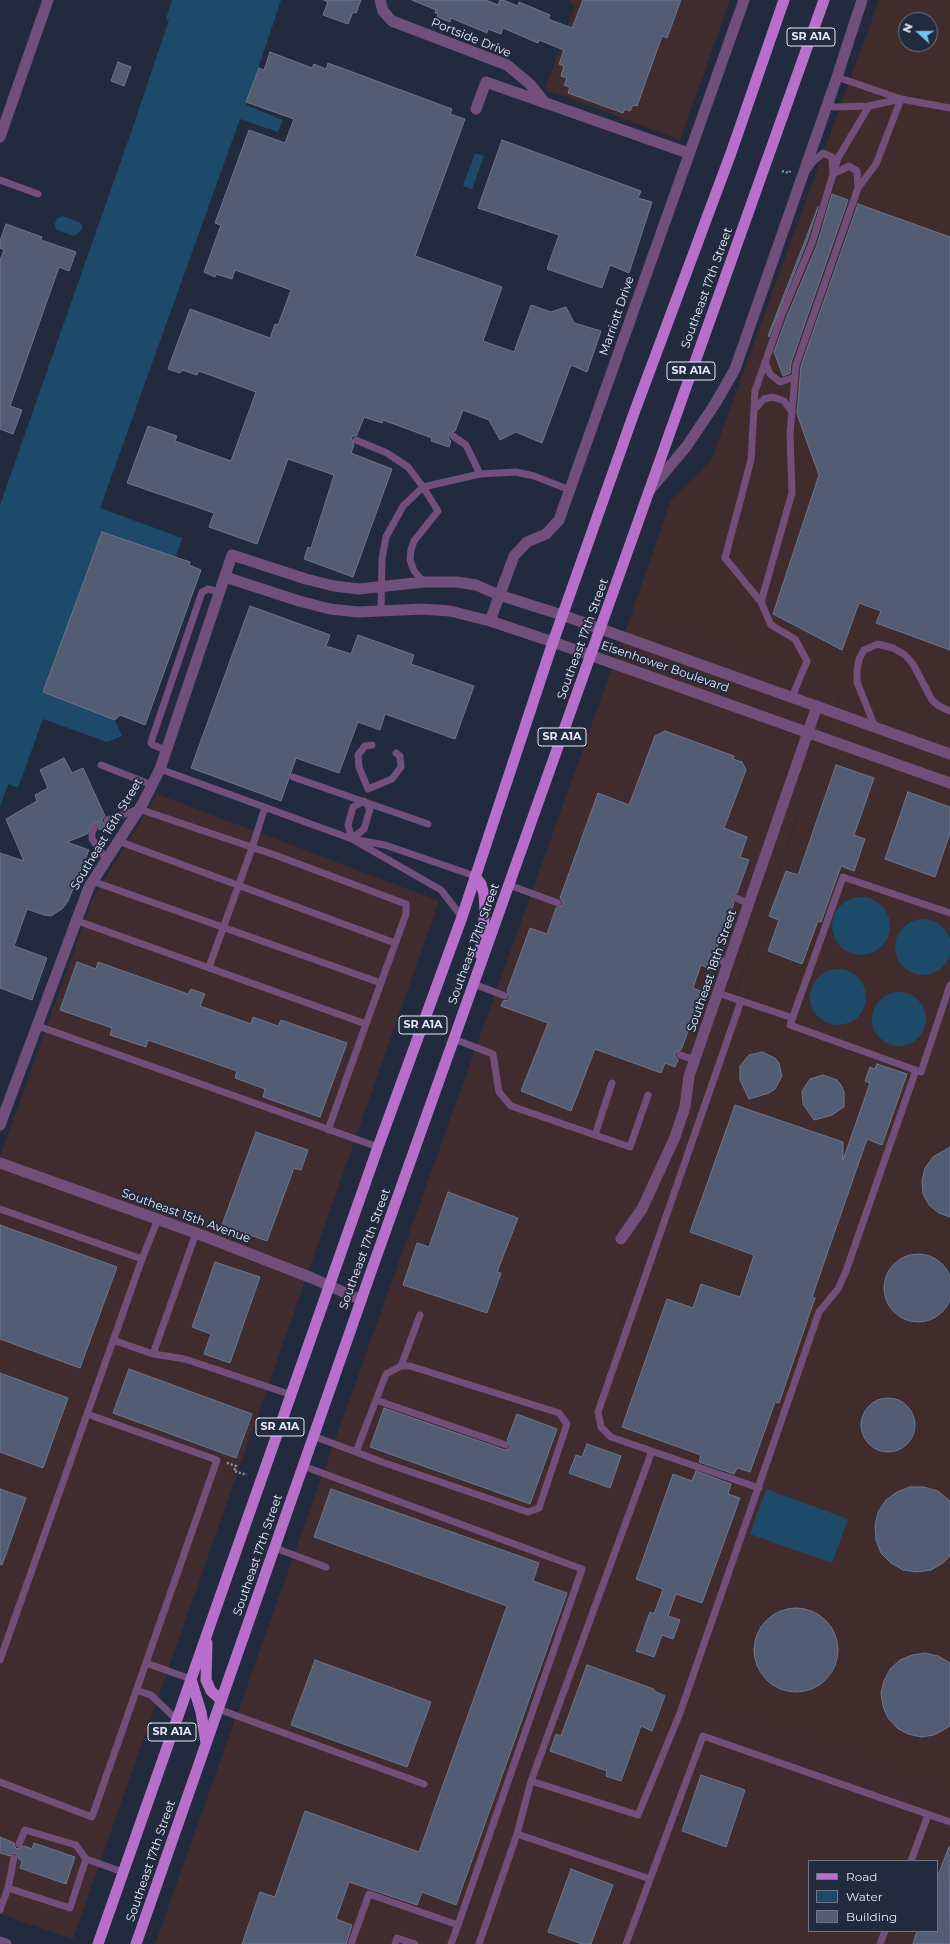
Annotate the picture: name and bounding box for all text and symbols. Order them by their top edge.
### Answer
north arrow [898,12,938,52]
street label: Portside Drive [429,15,513,61]
text: N [900,21,916,35]
road number: SR A1A [787,28,835,46]
street label: Southeast 17th Street [678,226,736,350]
street label: Marriott Drive [597,274,637,358]
road number: SR A1A [667,362,715,380]
street label: Southeast 17th Street [554,577,612,701]
street label: Eisenhower Boulevard [599,638,731,696]
road number: SR A1A [538,728,586,746]
street label: Southeast 16th Street [68,775,146,893]
street label: Southeast 17th Street [445,882,503,1006]
street label: Southeast 18th Street [684,908,740,1034]
road number: SR A1A [399,1016,447,1034]
street label: Southeast 15th Avenue [119,1186,253,1246]
street label: Southeast 17th Street [336,1187,394,1311]
road number: SR A1A [256,1418,304,1436]
street label: Southeast 17th Street [230,1492,286,1618]
road number: SR A1A [148,1723,196,1741]
street label: Southeast 17th Street [123,1798,179,1924]
legend [808,1860,938,1932]
text: Road [846,1869,877,1884]
text: Water [846,1889,882,1904]
text: Building [846,1909,897,1924]

